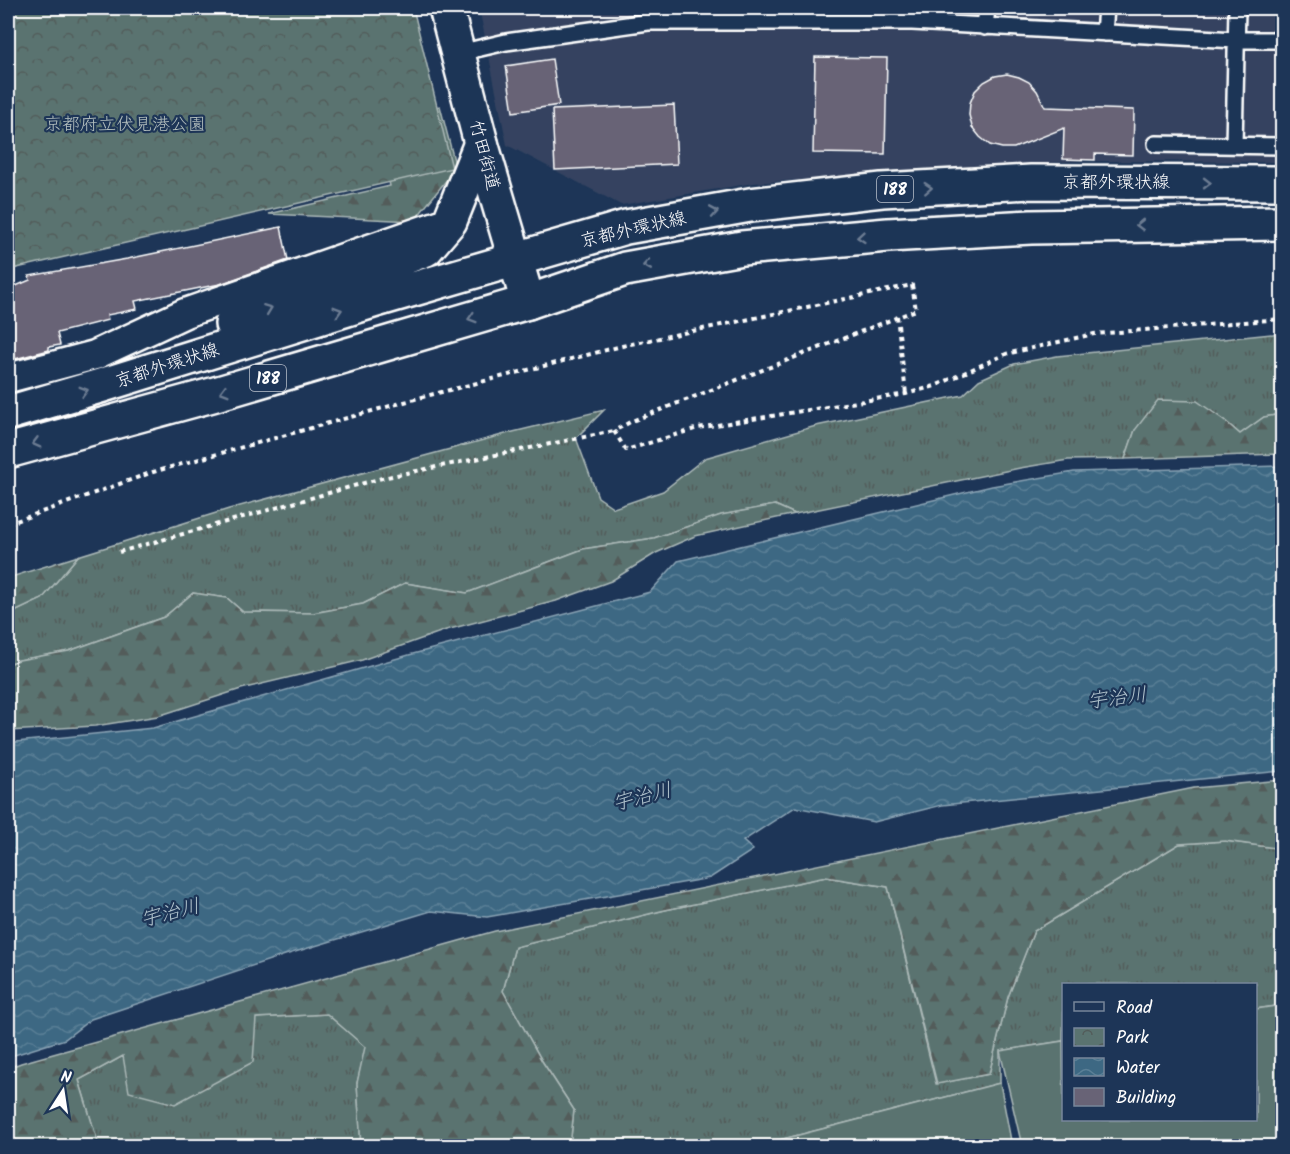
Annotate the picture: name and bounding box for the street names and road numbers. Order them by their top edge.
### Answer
street label: 竹田街道 [460,117,507,194]
street label: 京都外環状線 [1062,169,1170,198]
road number: 188 [877,176,913,202]
street label: 京都外環状線 [577,204,689,257]
street label: 京都外環状線 [112,336,223,397]
road number: 188 [250,365,286,391]

